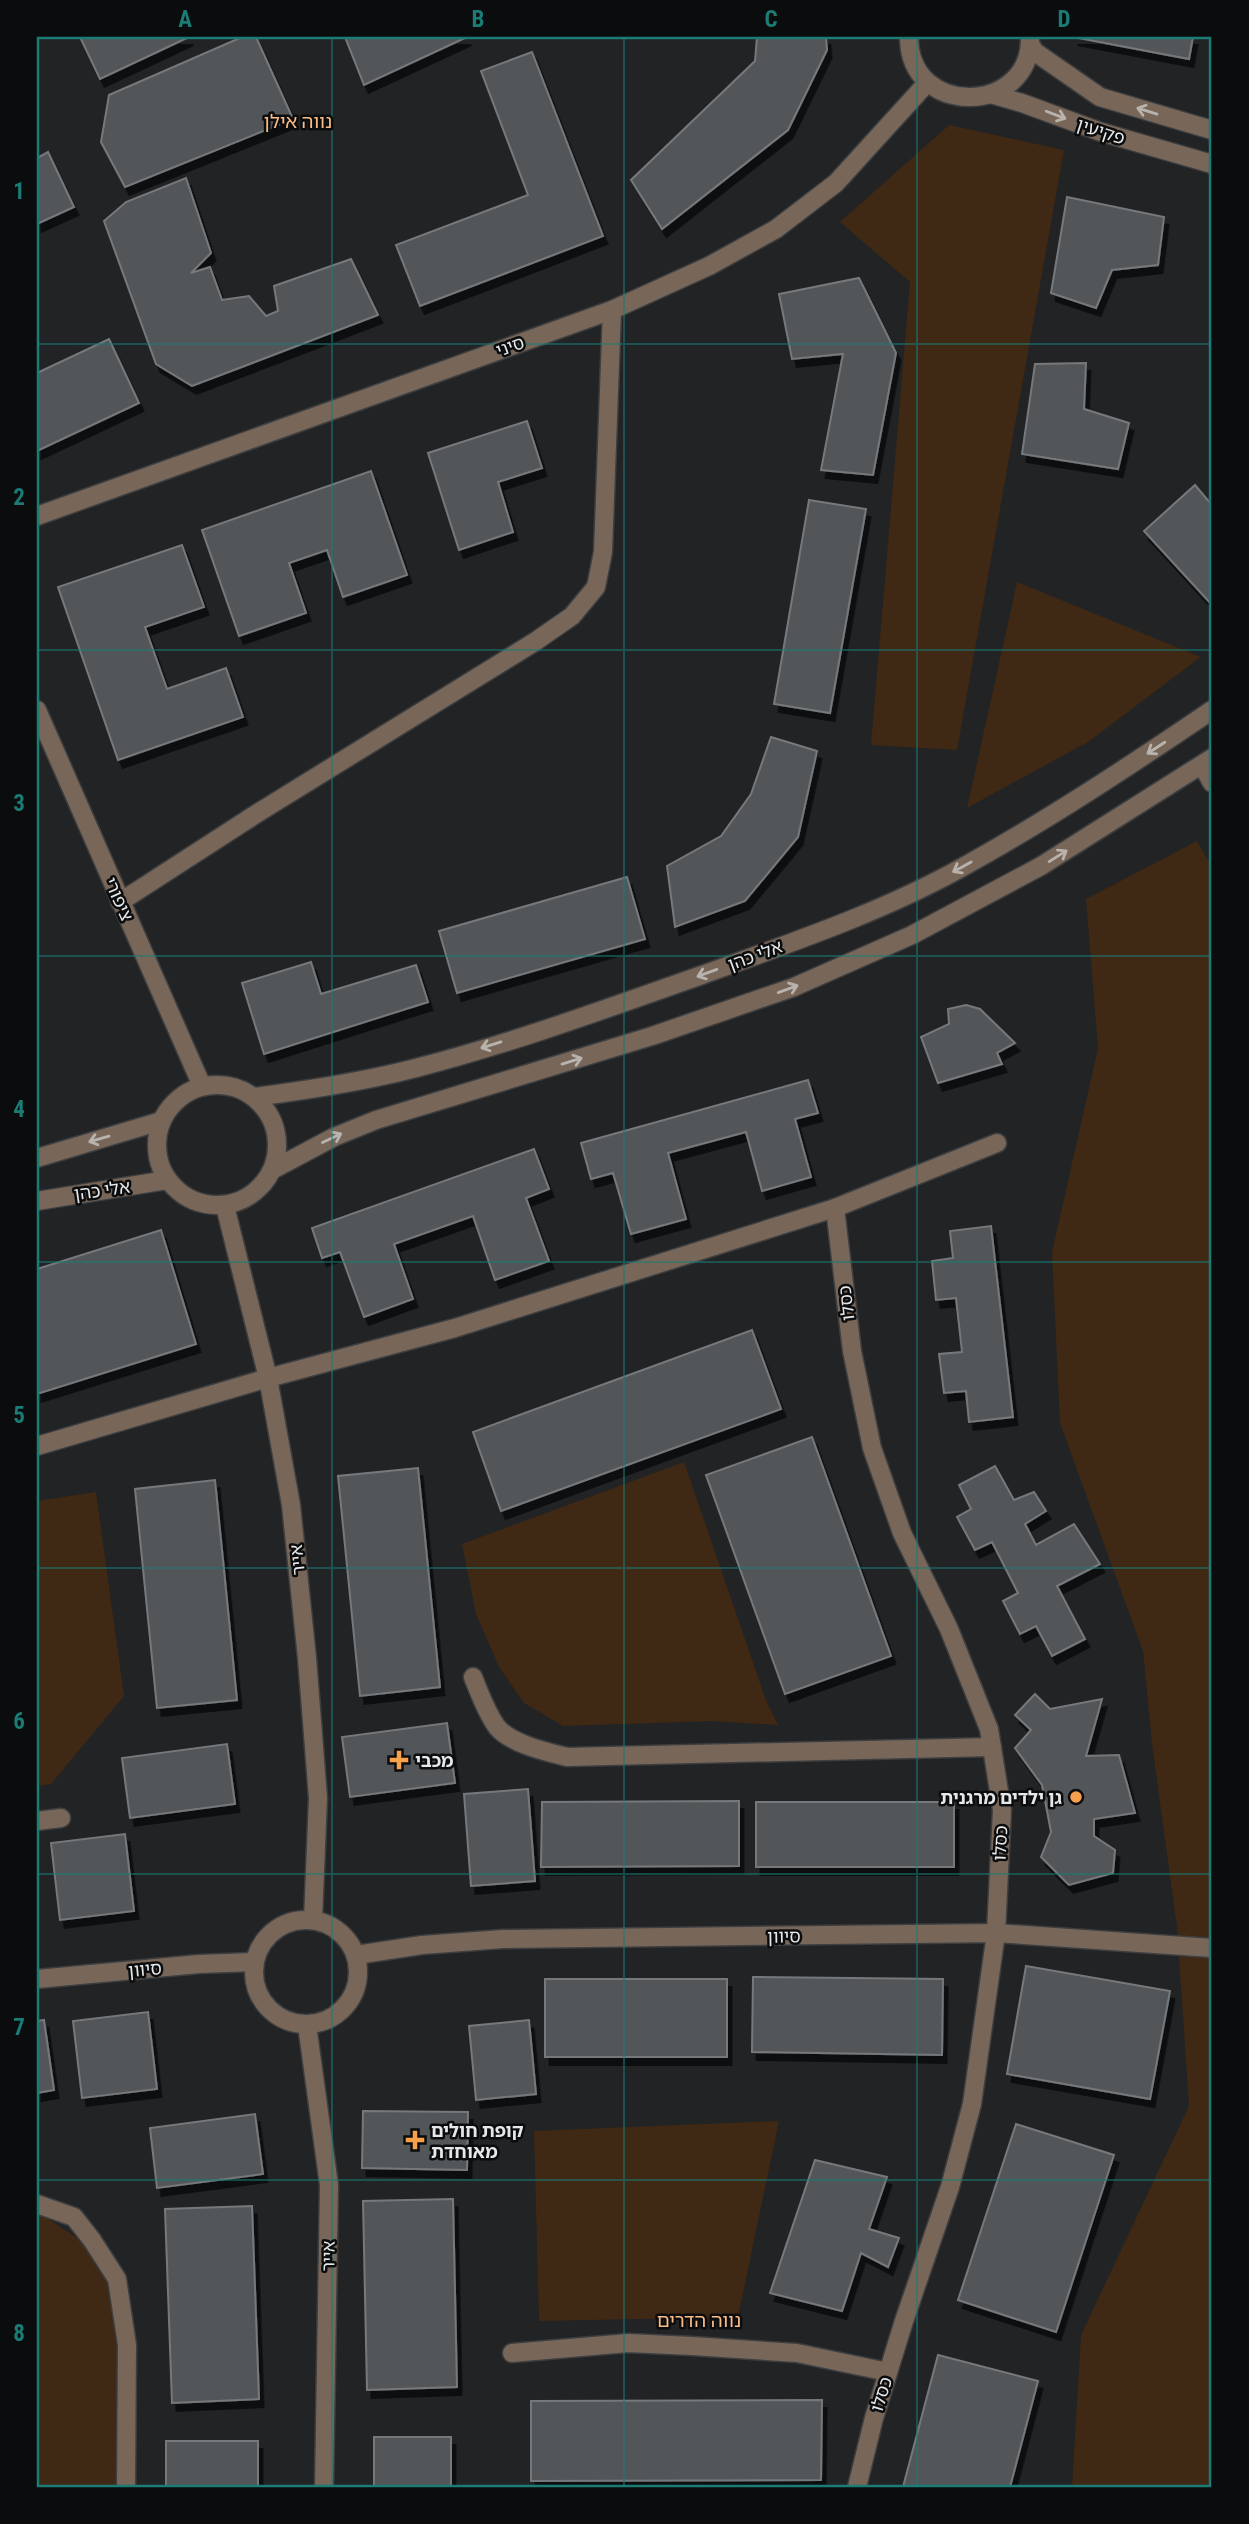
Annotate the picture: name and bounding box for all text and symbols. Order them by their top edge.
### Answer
text: A [178,6,192,33]
text: B [472,6,484,33]
text: C [764,6,778,33]
text: D [1058,6,1071,33]
one-way arrow [1136,103,1158,116]
district label: נווה אילן [264,110,332,133]
one-way arrow [1045,110,1067,123]
street label: פקיעין [1074,113,1128,149]
text: 1 [13,178,25,205]
street label: סיני [493,331,527,361]
text: 2 [13,484,25,511]
one-way arrow [1146,741,1166,755]
text: 3 [13,790,25,817]
one-way arrow [1047,849,1067,863]
one-way arrow [952,861,973,874]
street label: ציפורי [100,874,138,924]
street label: אלי כהן [725,935,785,975]
one-way arrow [696,968,718,980]
one-way arrow [776,981,798,994]
one-way arrow [480,1040,502,1053]
one-way arrow [561,1053,583,1066]
text: 4 [13,1096,25,1123]
one-way arrow [321,1131,342,1144]
one-way arrow [88,1134,110,1147]
street label: אלי כהן [73,1176,131,1204]
street label: כסלו [833,1284,859,1322]
text: 5 [13,1402,25,1429]
street label: אייר [285,1544,309,1576]
text: 6 [13,1708,25,1735]
marker: מכבי [389,1750,409,1770]
place label: מכבי [415,1750,454,1771]
place label: גן ילדים מרגנית [940,1787,1062,1808]
marker: גן ילדים מרגנית [1068,1789,1084,1805]
street label: כסלו [989,1825,1011,1861]
street label: סיוון [767,1925,801,1947]
street label: סיוון [127,1957,163,1981]
text: 7 [13,2014,25,2041]
place label: קופת חולים מאוחדת [431,2120,524,2162]
marker: קופת חולים מאוחדת [405,2130,425,2150]
street label: אייר [317,2240,339,2272]
district label: נווה הדרים [657,2309,741,2332]
text: 8 [13,2320,25,2347]
street label: כסלו [866,2374,896,2414]

